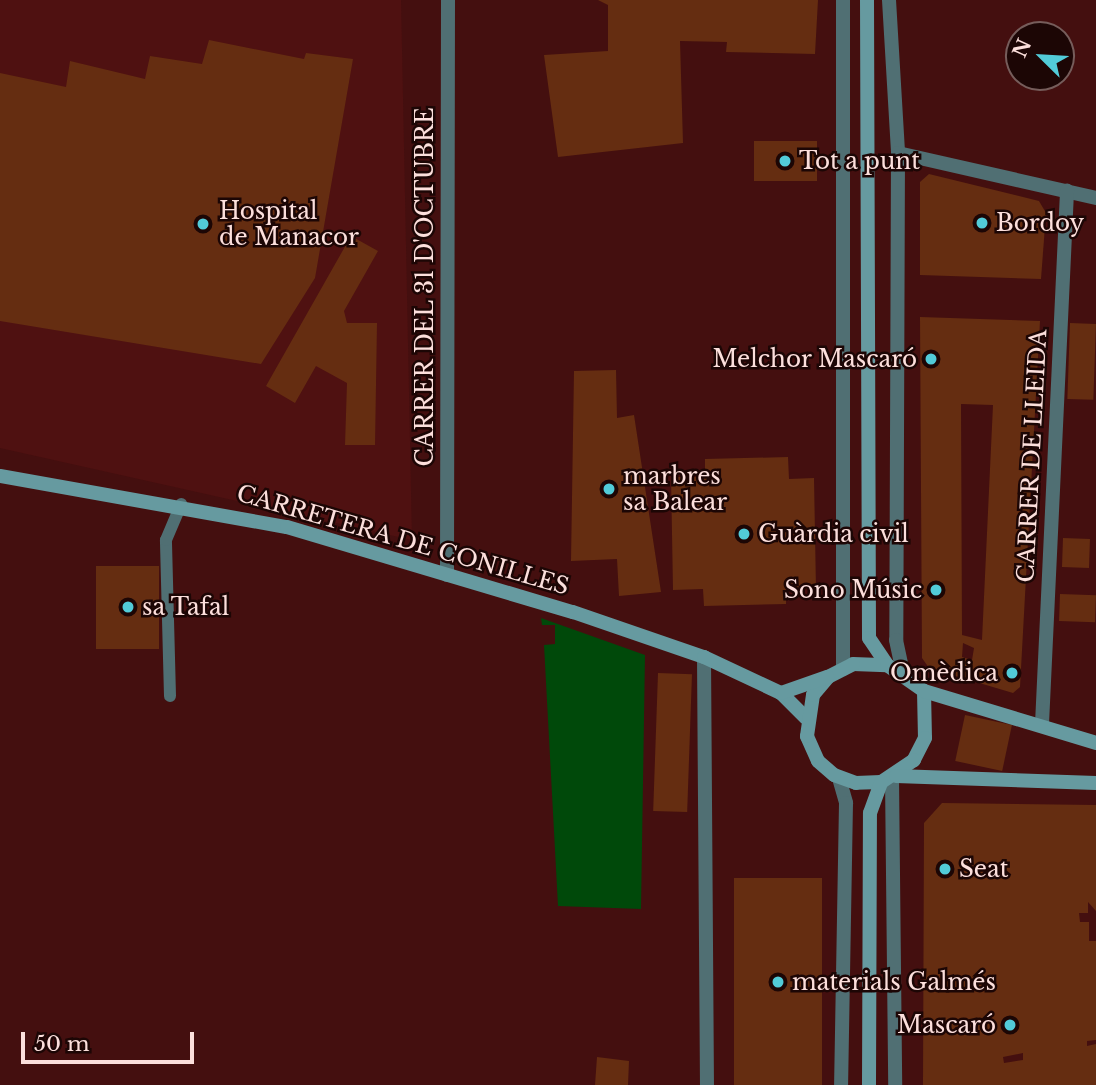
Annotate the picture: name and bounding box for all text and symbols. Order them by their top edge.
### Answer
north arrow [1005,21,1075,91]
text: N [1008,35,1036,61]
street label: CARRER DEL 31 D'OCTUBRE [411,107,439,467]
place label: Tot a punt [799,147,920,175]
marker: Tot a punt [777,153,793,169]
place label: Hospital de Manacor [219,197,359,251]
place label: Bordoy [996,209,1084,237]
marker: Hospital de Manacor [193,214,213,234]
marker: Bordoy [974,215,990,231]
street label: CARRER DE LLEIDA [1012,328,1052,584]
place label: Melchor Mascaró [712,345,917,373]
marker: Melchor Mascaró [923,351,939,367]
place label: marbres sa Balear [623,462,728,516]
street label: CARRETERA DE CONILLES [233,479,573,601]
marker: marbres sa Balear [601,481,617,497]
place label: Guàrdia civil [758,520,909,548]
marker: Guàrdia civil [736,526,752,542]
place label: Sono Músic [784,576,922,604]
marker: Sono Músic [928,582,944,598]
place label: sa Tafal [142,593,230,621]
marker: sa Tafal [120,599,136,615]
place label: Omèdica [890,659,998,687]
marker: Omèdica [1004,665,1020,681]
place label: Seat [959,855,1008,883]
marker: Seat [937,861,953,877]
place label: materials Galmés [792,968,996,996]
marker: materials Galmés [770,974,786,990]
place label: Mascaró [897,1011,996,1039]
marker: Mascaró [1002,1017,1018,1033]
scale bar [24,1018,198,1062]
text: 50 m [34,1031,89,1057]

